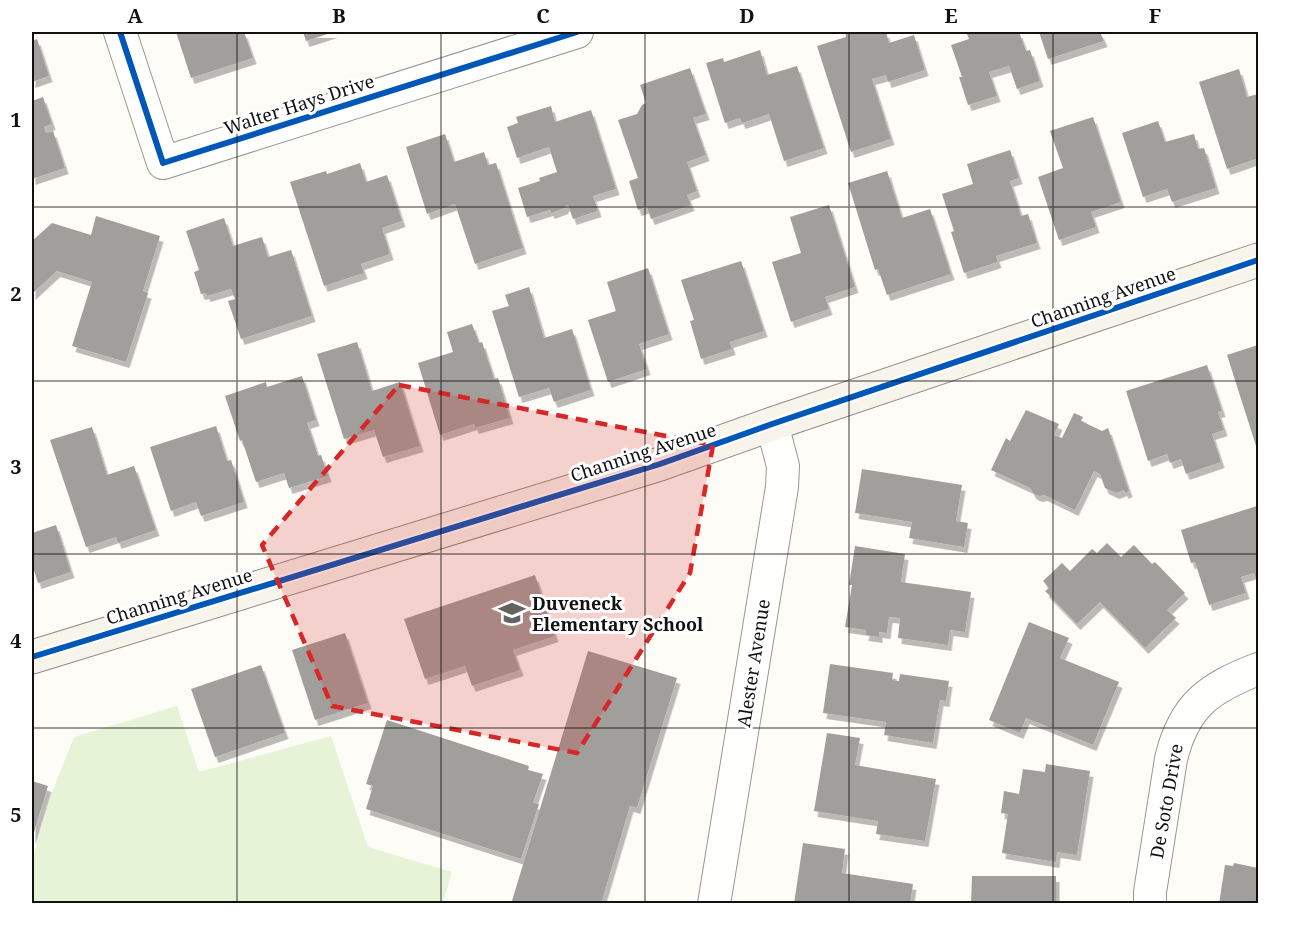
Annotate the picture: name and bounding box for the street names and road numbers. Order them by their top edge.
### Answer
street label: Walter Hays Drive [221,68,377,140]
street label: Channing Avenue [1027,261,1179,333]
street label: Channing Avenue [567,417,719,487]
street label: Channing Avenue [103,562,255,630]
street label: Alester Avenue [731,597,775,729]
street label: De Soto Drive [1144,742,1188,860]

